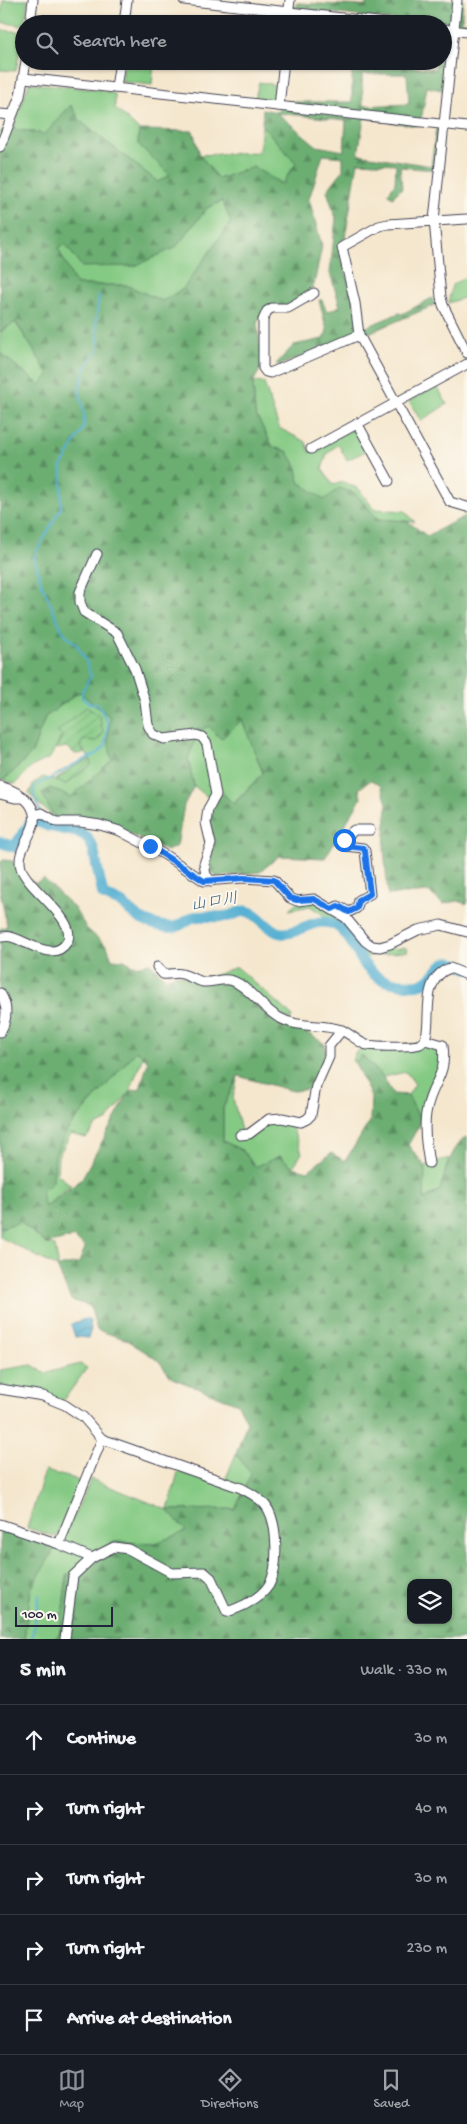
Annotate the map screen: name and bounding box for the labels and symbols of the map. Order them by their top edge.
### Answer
route start [333,829,356,852]
route end [139,835,162,858]
water label: 山口川 [189,889,240,917]
scale bar [15,1604,112,1627]

